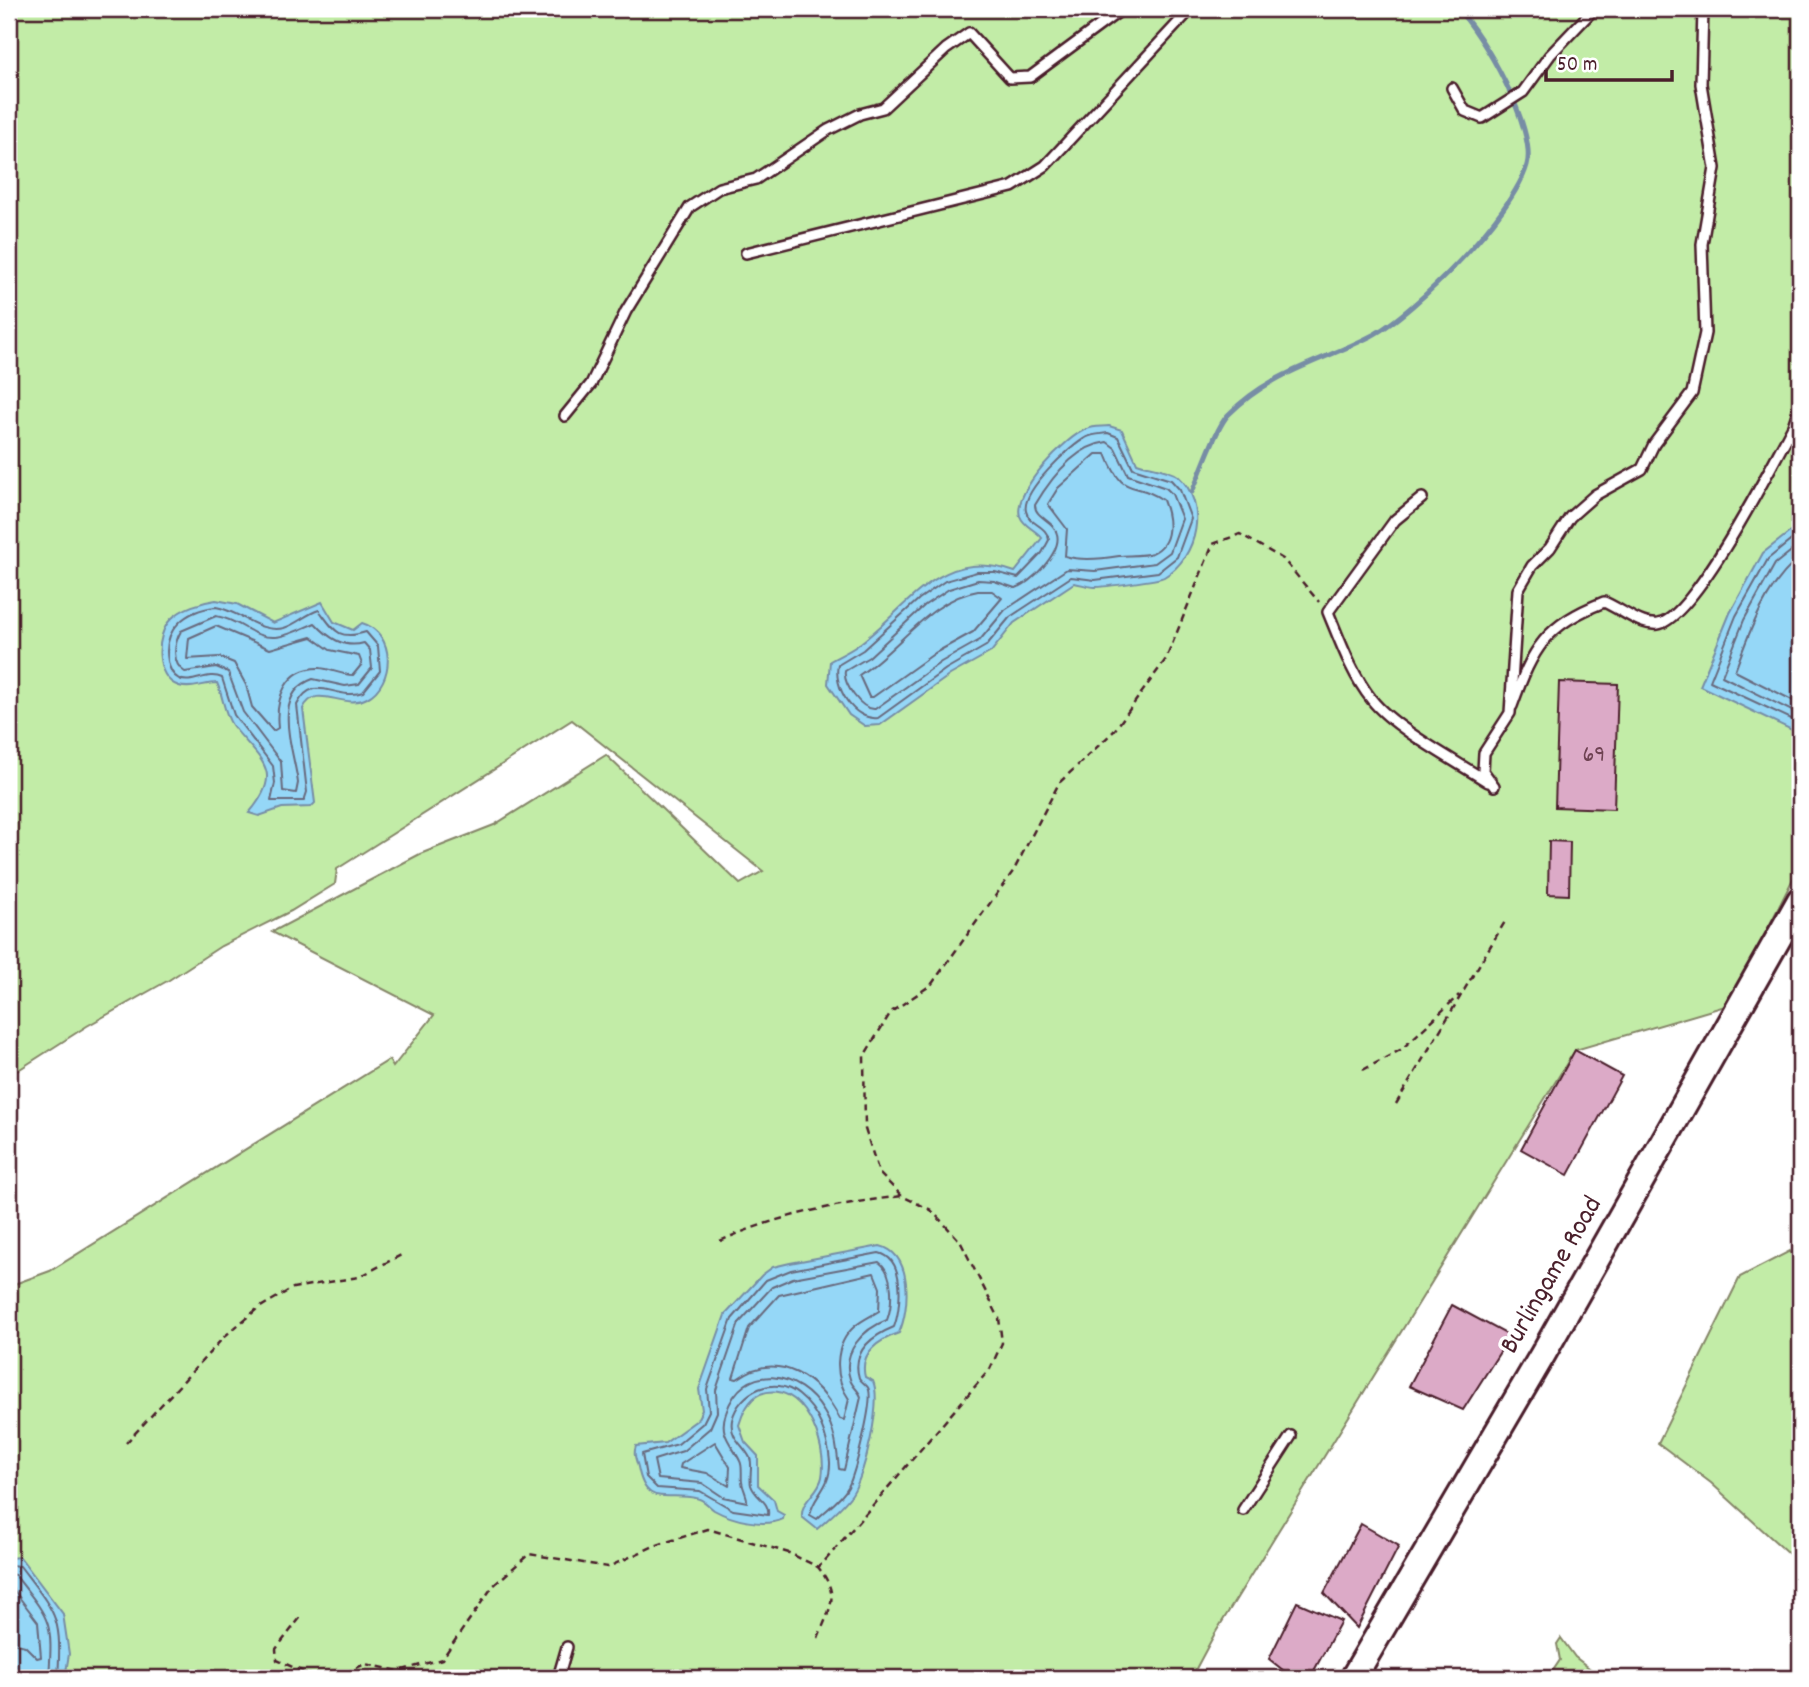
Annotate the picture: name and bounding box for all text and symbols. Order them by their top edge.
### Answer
scale bar [1546,38,1672,82]
text: 50 m [1557,51,1597,81]
house number: 69 [1583,739,1605,773]
street label: Burlingame Road [1492,1190,1614,1362]

